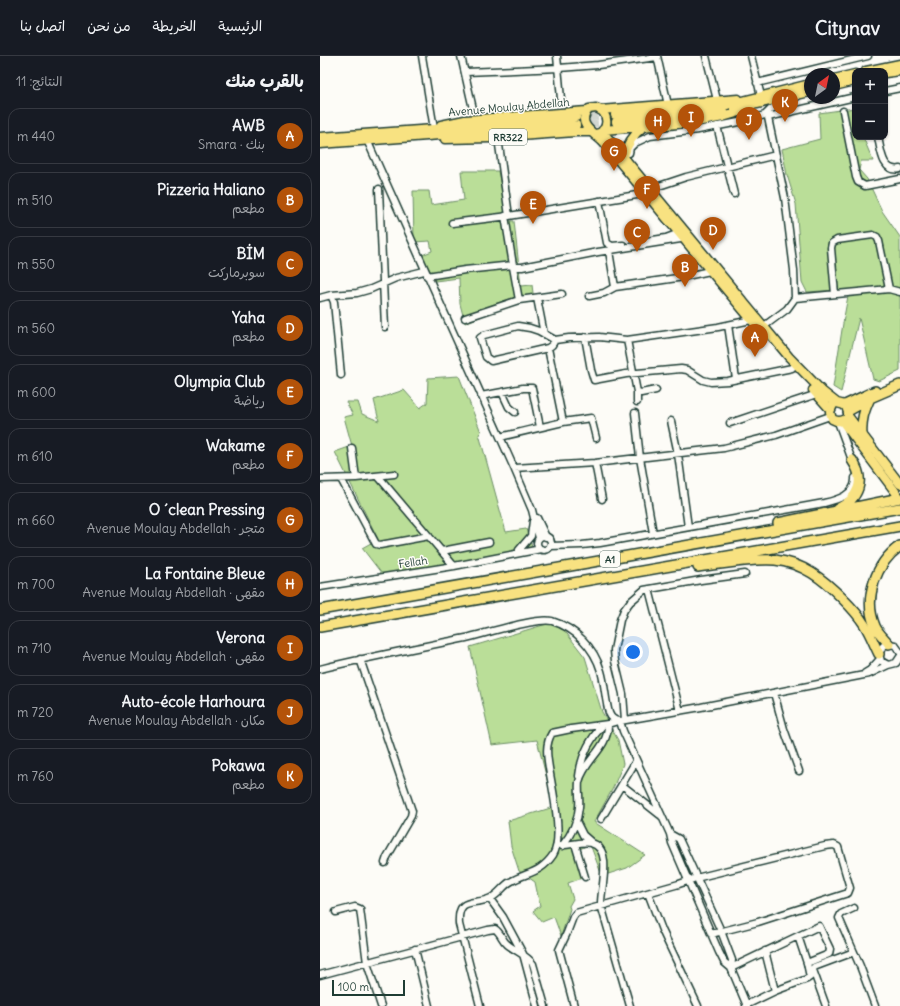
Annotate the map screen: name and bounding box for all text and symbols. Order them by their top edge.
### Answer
text: Citynav [815,16,880,40]
text: اتصل بنا [20,17,65,35]
text: من نحن [87,17,131,35]
text: الخريطة [153,17,196,35]
text: الرئيسية [218,17,262,35]
north arrow [804,68,840,104]
map controls [852,68,888,140]
button: + [852,68,888,104]
text: بالقرب منك [225,70,304,92]
text: النتائج: 11 [16,73,62,90]
pin: K [772,89,798,122]
street label: Avenue Moulay Abdellah [448,95,570,119]
pin: I [678,104,704,137]
button: − [852,104,888,140]
pin: J [736,107,762,140]
pin: H [645,108,671,141]
text: AWB [232,116,265,135]
text: 440 m [17,128,55,145]
text: A [286,128,294,145]
road number: RR322 [489,129,527,145]
text: بنك · Smara [198,136,265,153]
pin: G [601,138,627,171]
pin: F [634,176,660,209]
text: Pizzeria Haliano [157,180,265,199]
pin: E [520,191,546,224]
text: 510 m [17,192,53,209]
text: B [286,192,294,209]
text: مطعم [232,200,265,217]
pin: D [700,217,726,250]
pin: C [624,219,650,252]
text: BİM [237,244,265,263]
pin: B [672,254,698,287]
text: 550 m [17,256,55,273]
text: C [286,256,294,273]
text: سوبرماركت [208,264,265,281]
text: Yaha [232,308,265,327]
text: 560 m [17,320,55,337]
text: D [285,320,295,337]
pin: A [742,324,768,357]
text: مطعم [232,328,265,345]
text: Olympia Club [174,372,265,391]
text: 600 m [17,384,56,401]
text: E [286,384,294,401]
text: رياضة [234,392,265,409]
text: Wakame [206,436,265,455]
text: 610 m [17,448,53,465]
text: F [286,448,294,465]
text: مطعم [232,456,265,473]
text: O ´clean Pressing [149,500,265,519]
text: 660 m [17,512,55,529]
text: G [285,512,295,529]
text: متجر · Avenue Moulay Abdellah [87,520,265,537]
road number: A1 [600,551,620,567]
street label: Fellah [398,553,428,571]
text: La Fontaine Bleue [145,564,265,583]
text: 700 m [17,576,55,593]
text: H [285,576,295,593]
text: مقهى · Avenue Moulay Abdellah [83,584,265,601]
text: Verona [216,628,265,647]
text: 710 m [17,640,52,657]
text: I [287,640,293,657]
your location [623,642,643,662]
text: مقهى · Avenue Moulay Abdellah [83,648,265,665]
text: Auto-école Harhoura [122,692,265,711]
text: 720 m [17,704,54,721]
text: J [287,704,293,721]
text: مكان · Avenue Moulay Abdellah [88,712,265,729]
text: Pokawa [211,756,265,775]
text: 760 m [17,768,54,785]
text: K [286,768,294,785]
text: مطعم [232,776,265,793]
scale bar [332,978,405,997]
text: 100 m [338,980,369,994]

